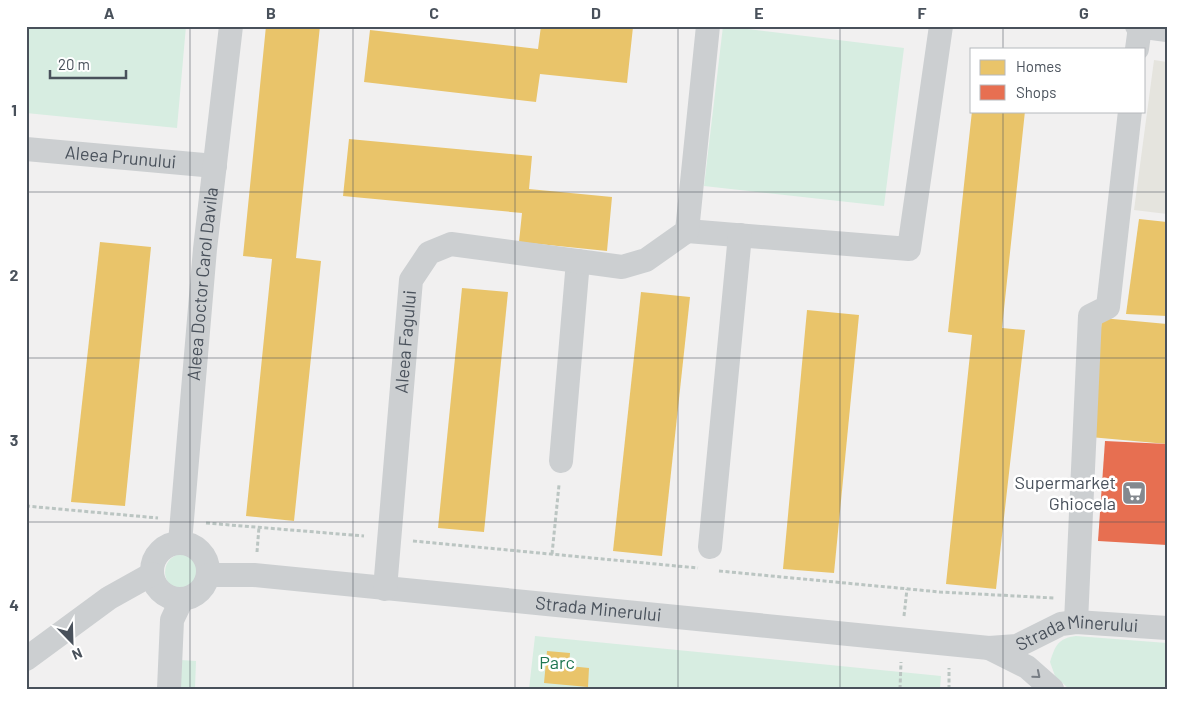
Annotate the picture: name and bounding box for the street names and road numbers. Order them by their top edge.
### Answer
street label: Aleea Prunului [64,141,177,172]
street label: Aleea Doctor Carol Davila [182,186,222,382]
street label: Aleea Fagului [389,289,420,394]
street label: Strada Minerului [534,591,663,625]
street label: Strada Minerului [1012,610,1139,655]

